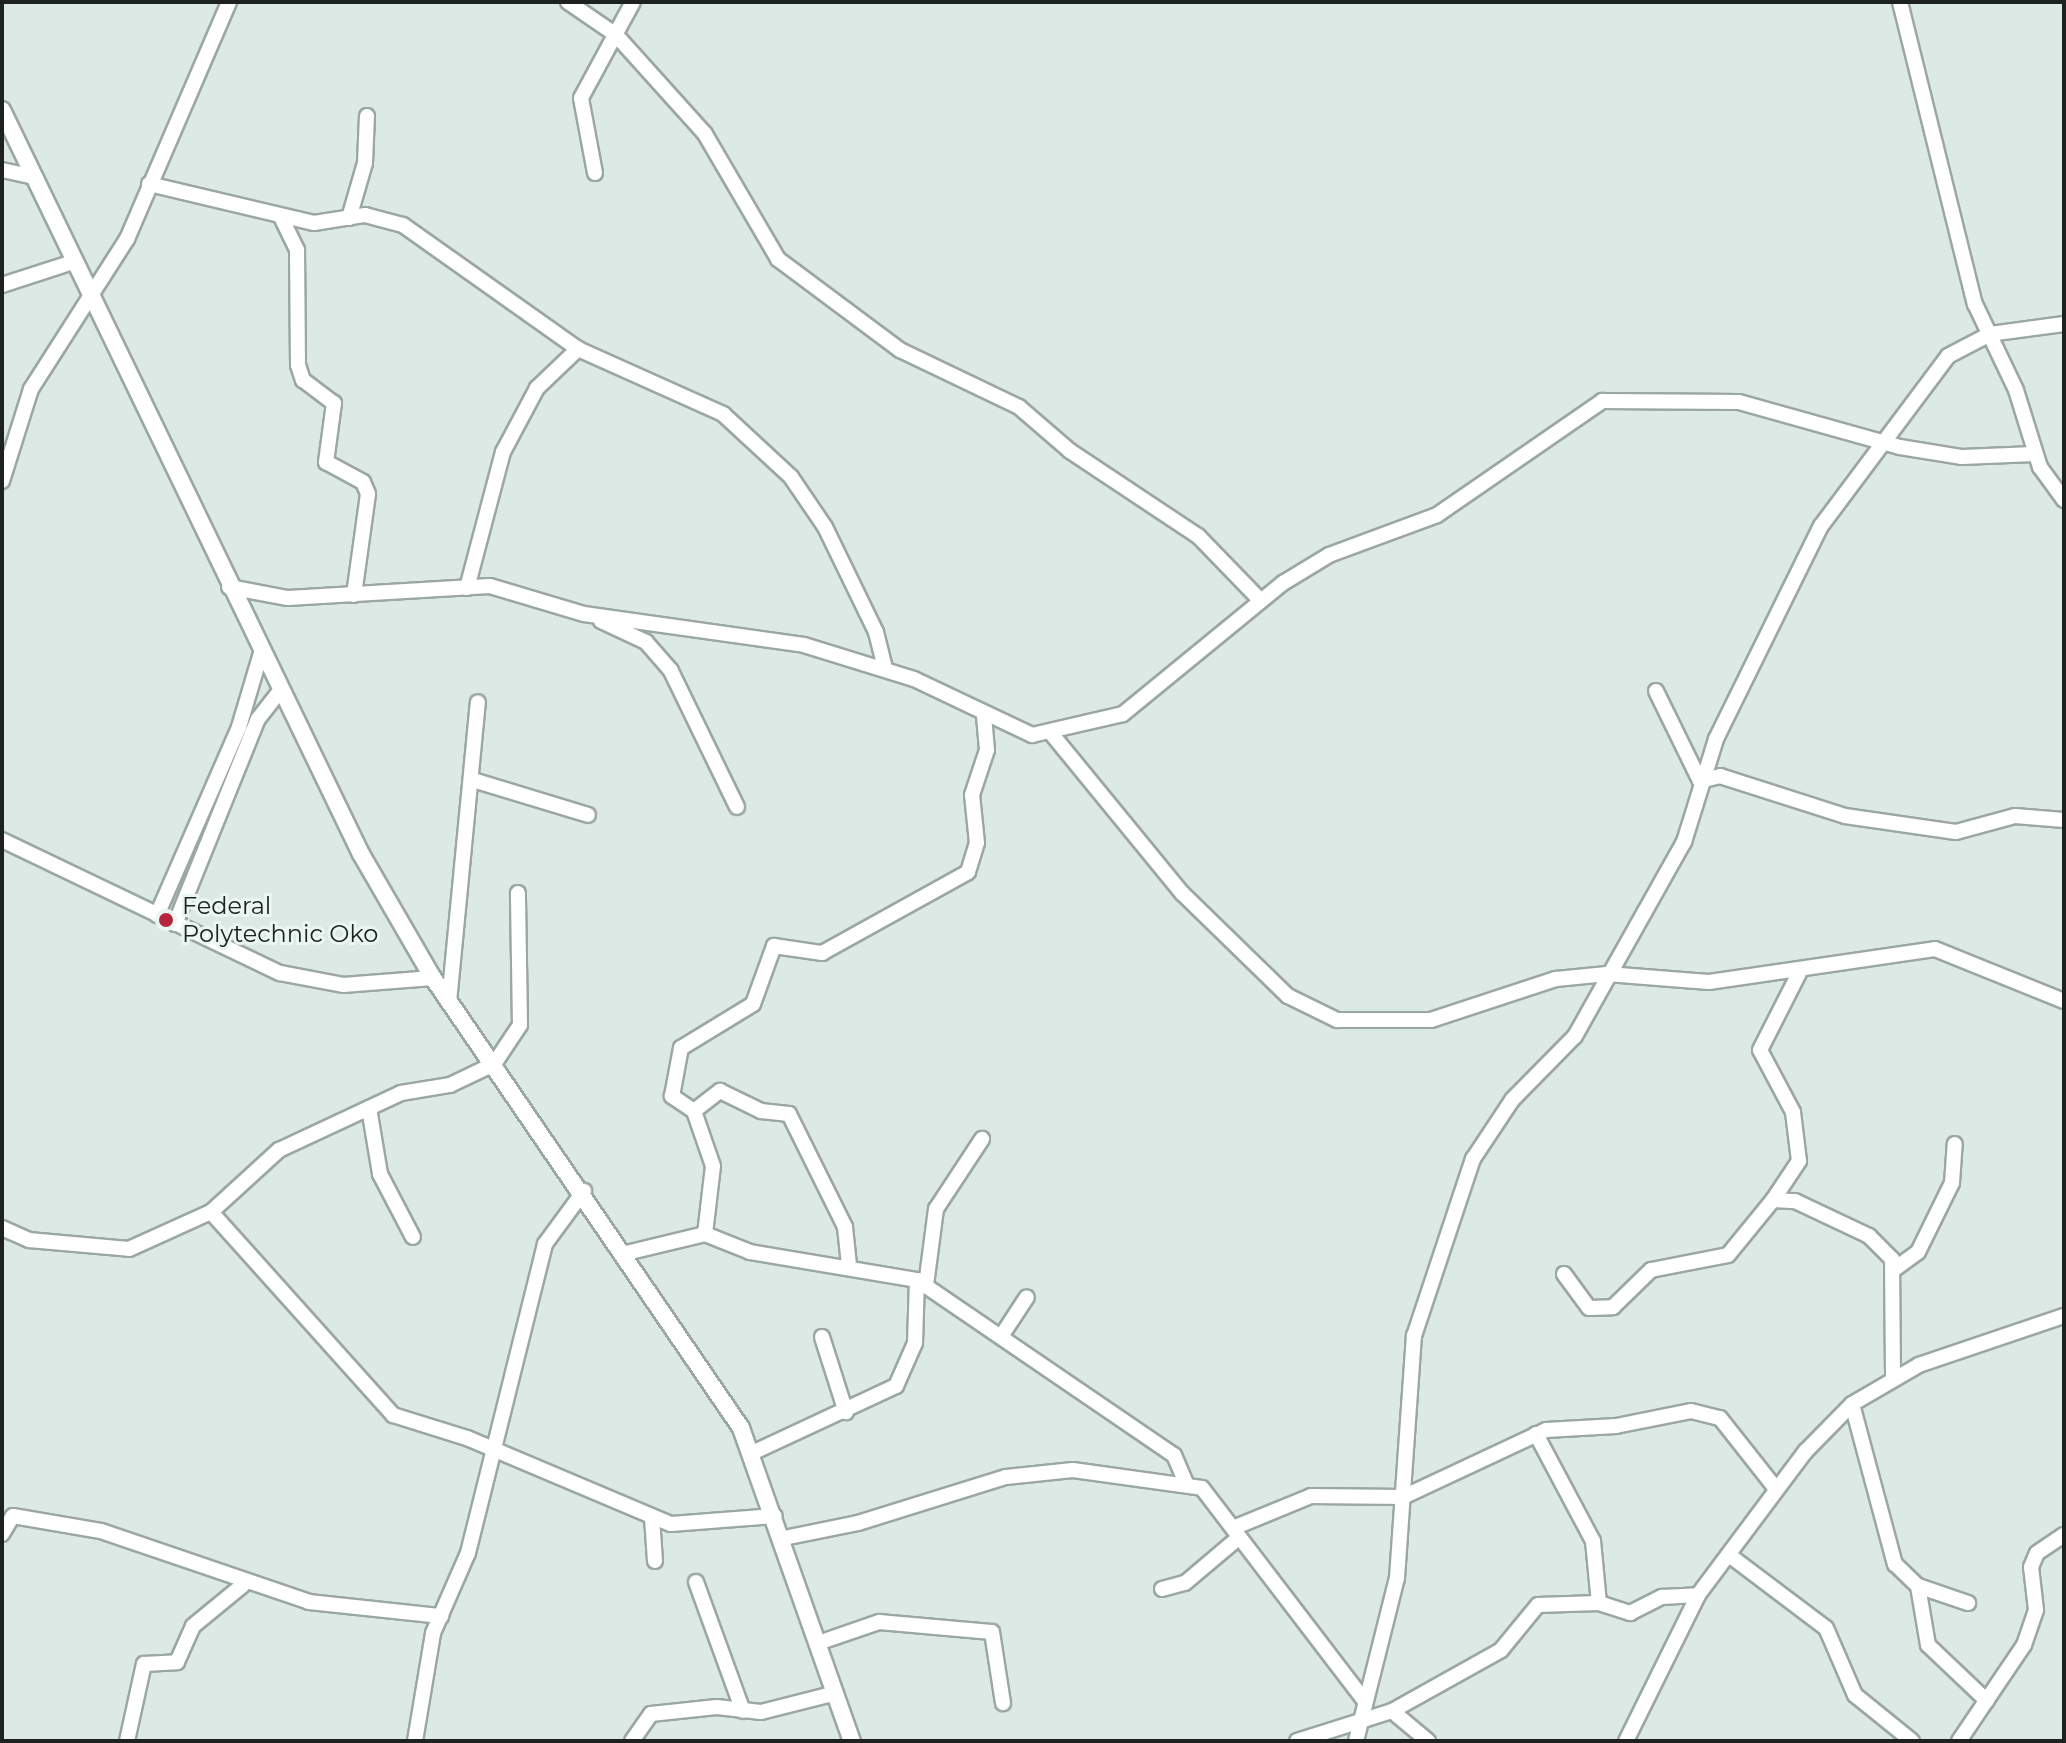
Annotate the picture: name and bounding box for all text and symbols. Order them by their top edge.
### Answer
place label: Federal Polytechnic Oko [182,892,378,948]
marker: Federal Polytechnic Oko [157,911,175,929]

